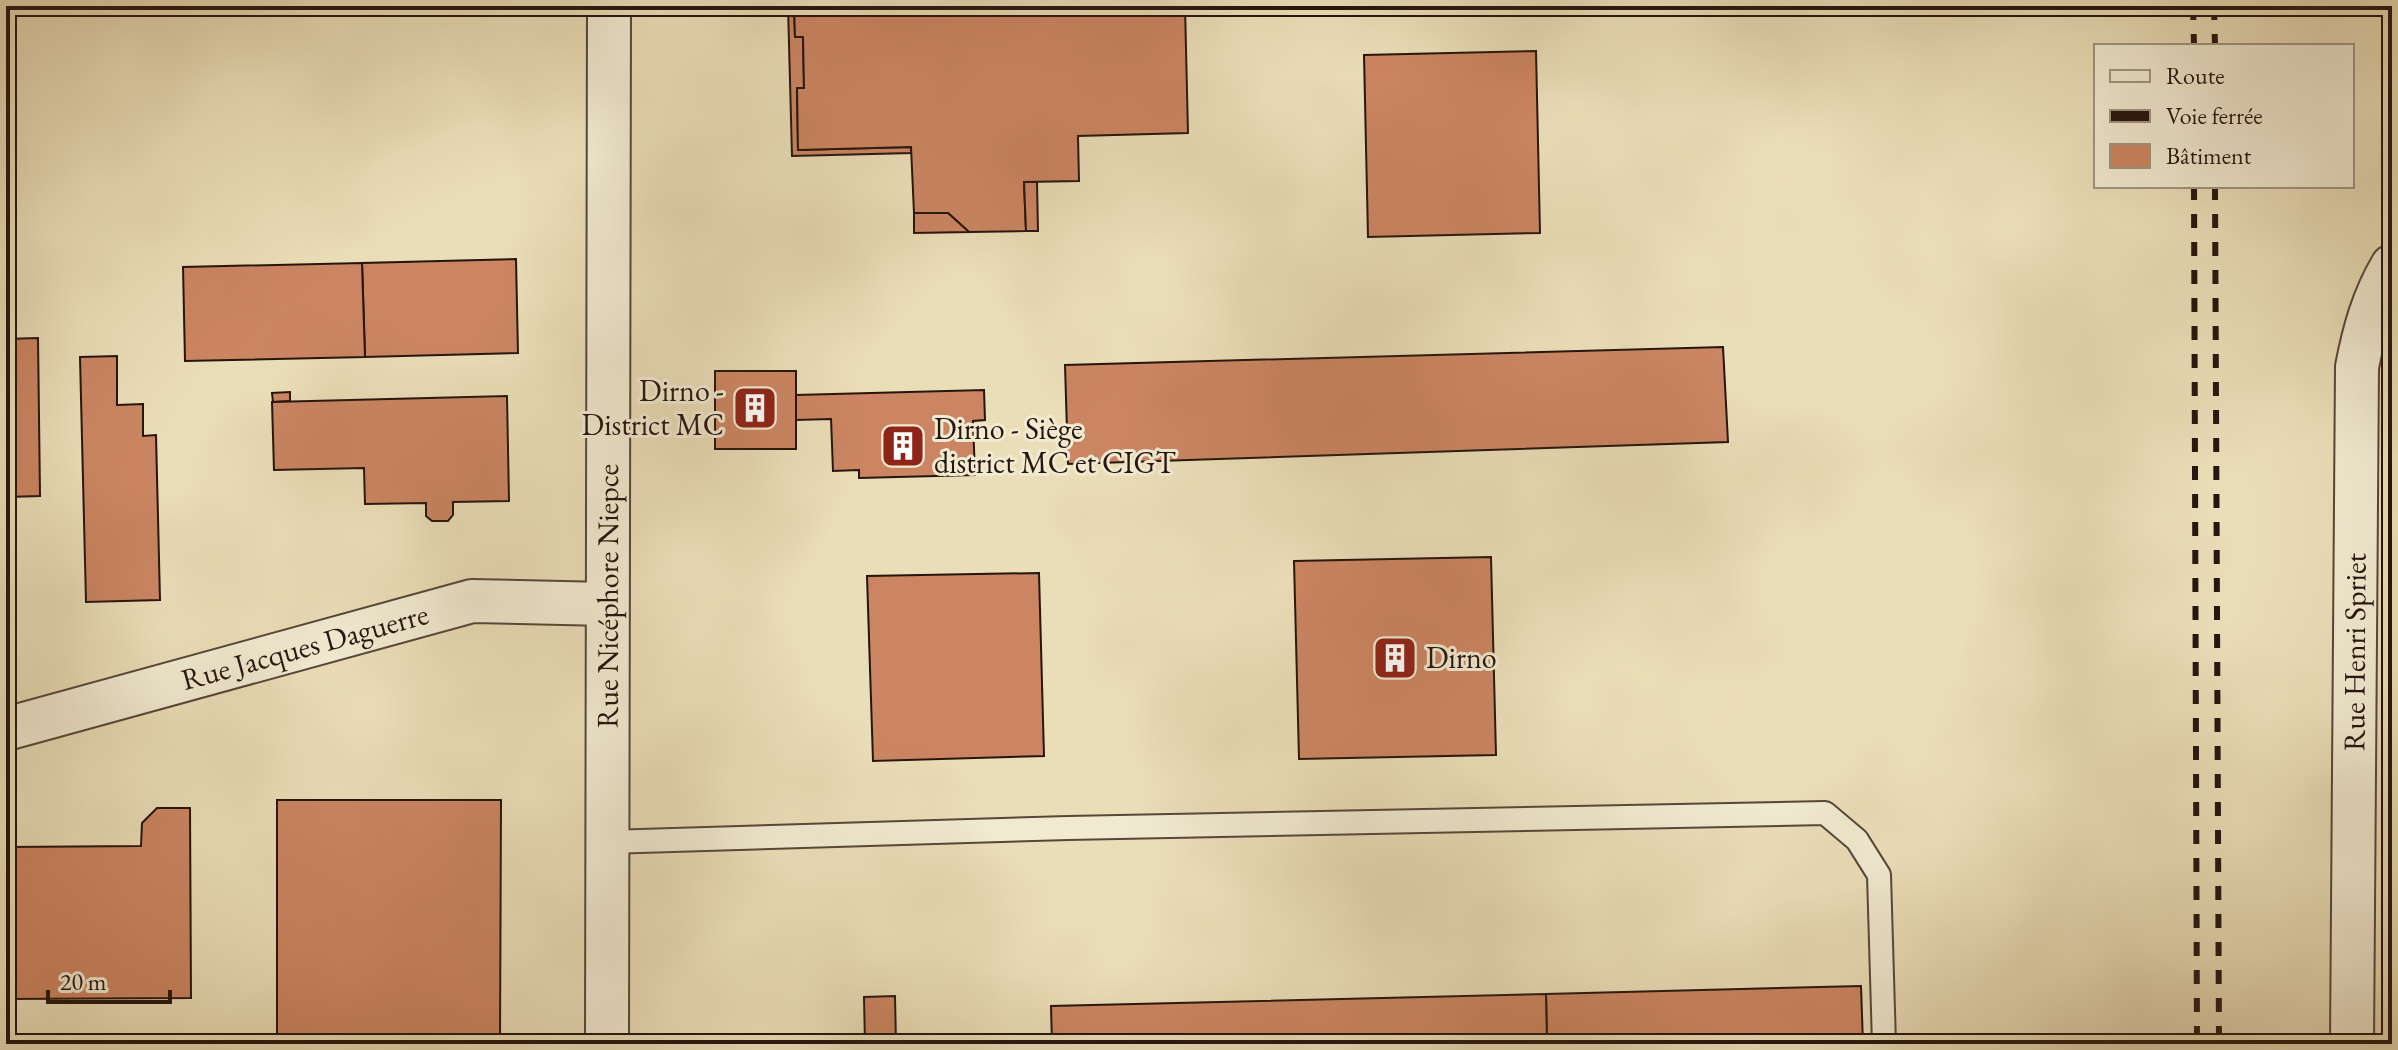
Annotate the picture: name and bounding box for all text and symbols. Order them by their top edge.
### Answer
legend [2094,44,2354,188]
text: Route [2166,60,2225,91]
text: Voie ferrée [2166,100,2263,131]
text: Bâtiment [2166,140,2252,171]
place label: Dirno - District MC [582,371,724,444]
building icon: Dirno - District MC [731,384,779,432]
place label: Dirno - Siège district MC et CIGT [934,409,1176,482]
building icon: Dirno - Siège district MC et CIGT [879,422,927,470]
street label: Rue Nicéphore Niepce [588,464,627,728]
street label: Rue Henri Spriet [2334,552,2375,751]
street label: Rue Jacques Daguerre [177,594,433,699]
building icon: Dirno [1371,634,1419,682]
place label: Dirno [1426,638,1497,677]
scale bar [48,954,170,1004]
text: 20 m [60,966,107,997]

